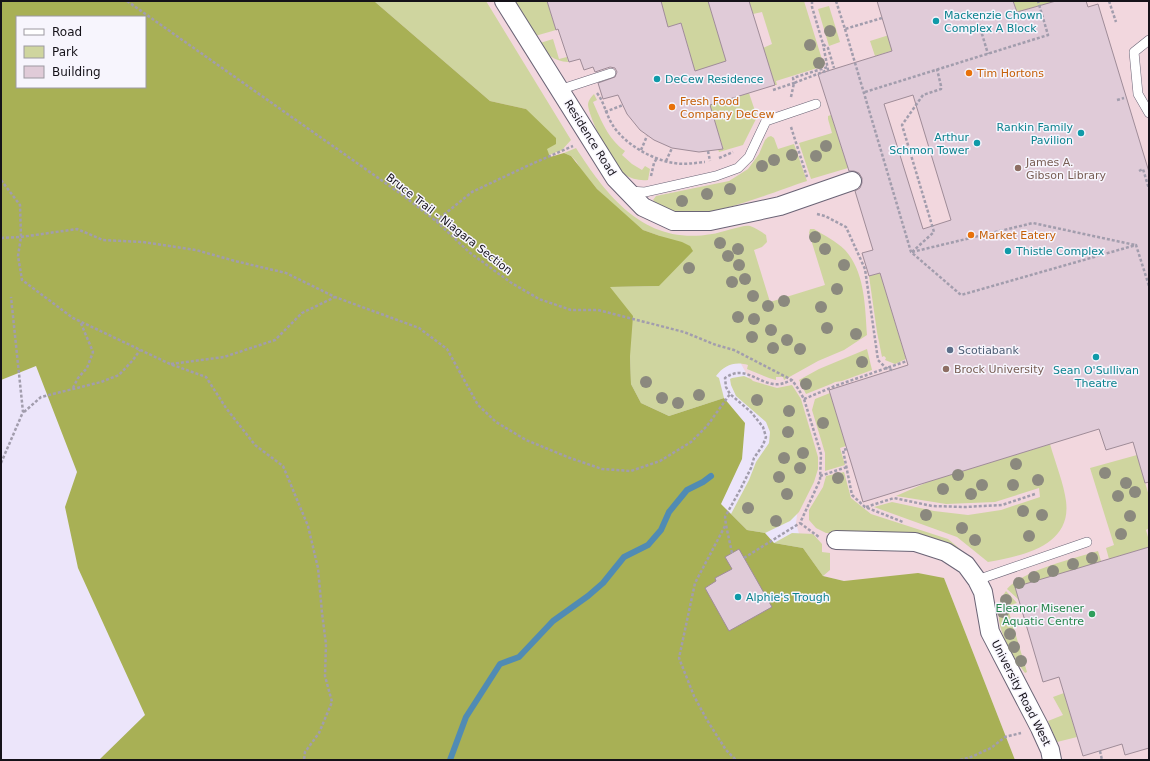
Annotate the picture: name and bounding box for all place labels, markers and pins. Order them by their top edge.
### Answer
place label: Mackenzie Chown Complex A Block [944,9,1042,35]
marker: Mackenzie Chown Complex A Block [931,16,941,26]
place label: Tim Hortons [976,67,1044,80]
marker: Tim Hortons [964,68,974,78]
place label: DeCew Residence [665,73,764,86]
marker: DeCew Residence [652,74,662,84]
place label: Fresh Food Company DeCew [680,95,775,121]
marker: Fresh Food Company DeCew [667,102,677,112]
place label: Rankin Family Pavilion [997,121,1073,147]
marker: Rankin Family Pavilion [1076,128,1086,138]
place label: Arthur Schmon Tower [889,131,969,157]
marker: Arthur Schmon Tower [972,138,982,148]
place label: James A. Gibson Library [1025,156,1106,182]
marker: James A. Gibson Library [1013,163,1023,173]
place label: Market Eatery [979,229,1057,242]
marker: Market Eatery [966,230,976,240]
place label: Thistle Complex [1015,245,1105,258]
marker: Thistle Complex [1003,246,1013,256]
place label: Scotiabank [958,344,1020,357]
marker: Scotiabank [945,345,955,355]
marker: Sean O'Sullivan Theatre [1091,352,1101,362]
place label: Brock University [954,363,1044,376]
marker: Brock University [941,364,951,374]
place label: Sean O'Sullivan Theatre [1053,364,1139,390]
place label: Alphie's Trough [746,591,830,604]
marker: Alphie's Trough [733,592,743,602]
place label: Eleanor Misener Aquatic Centre [995,602,1084,628]
marker: Eleanor Misener Aquatic Centre [1087,609,1097,619]

